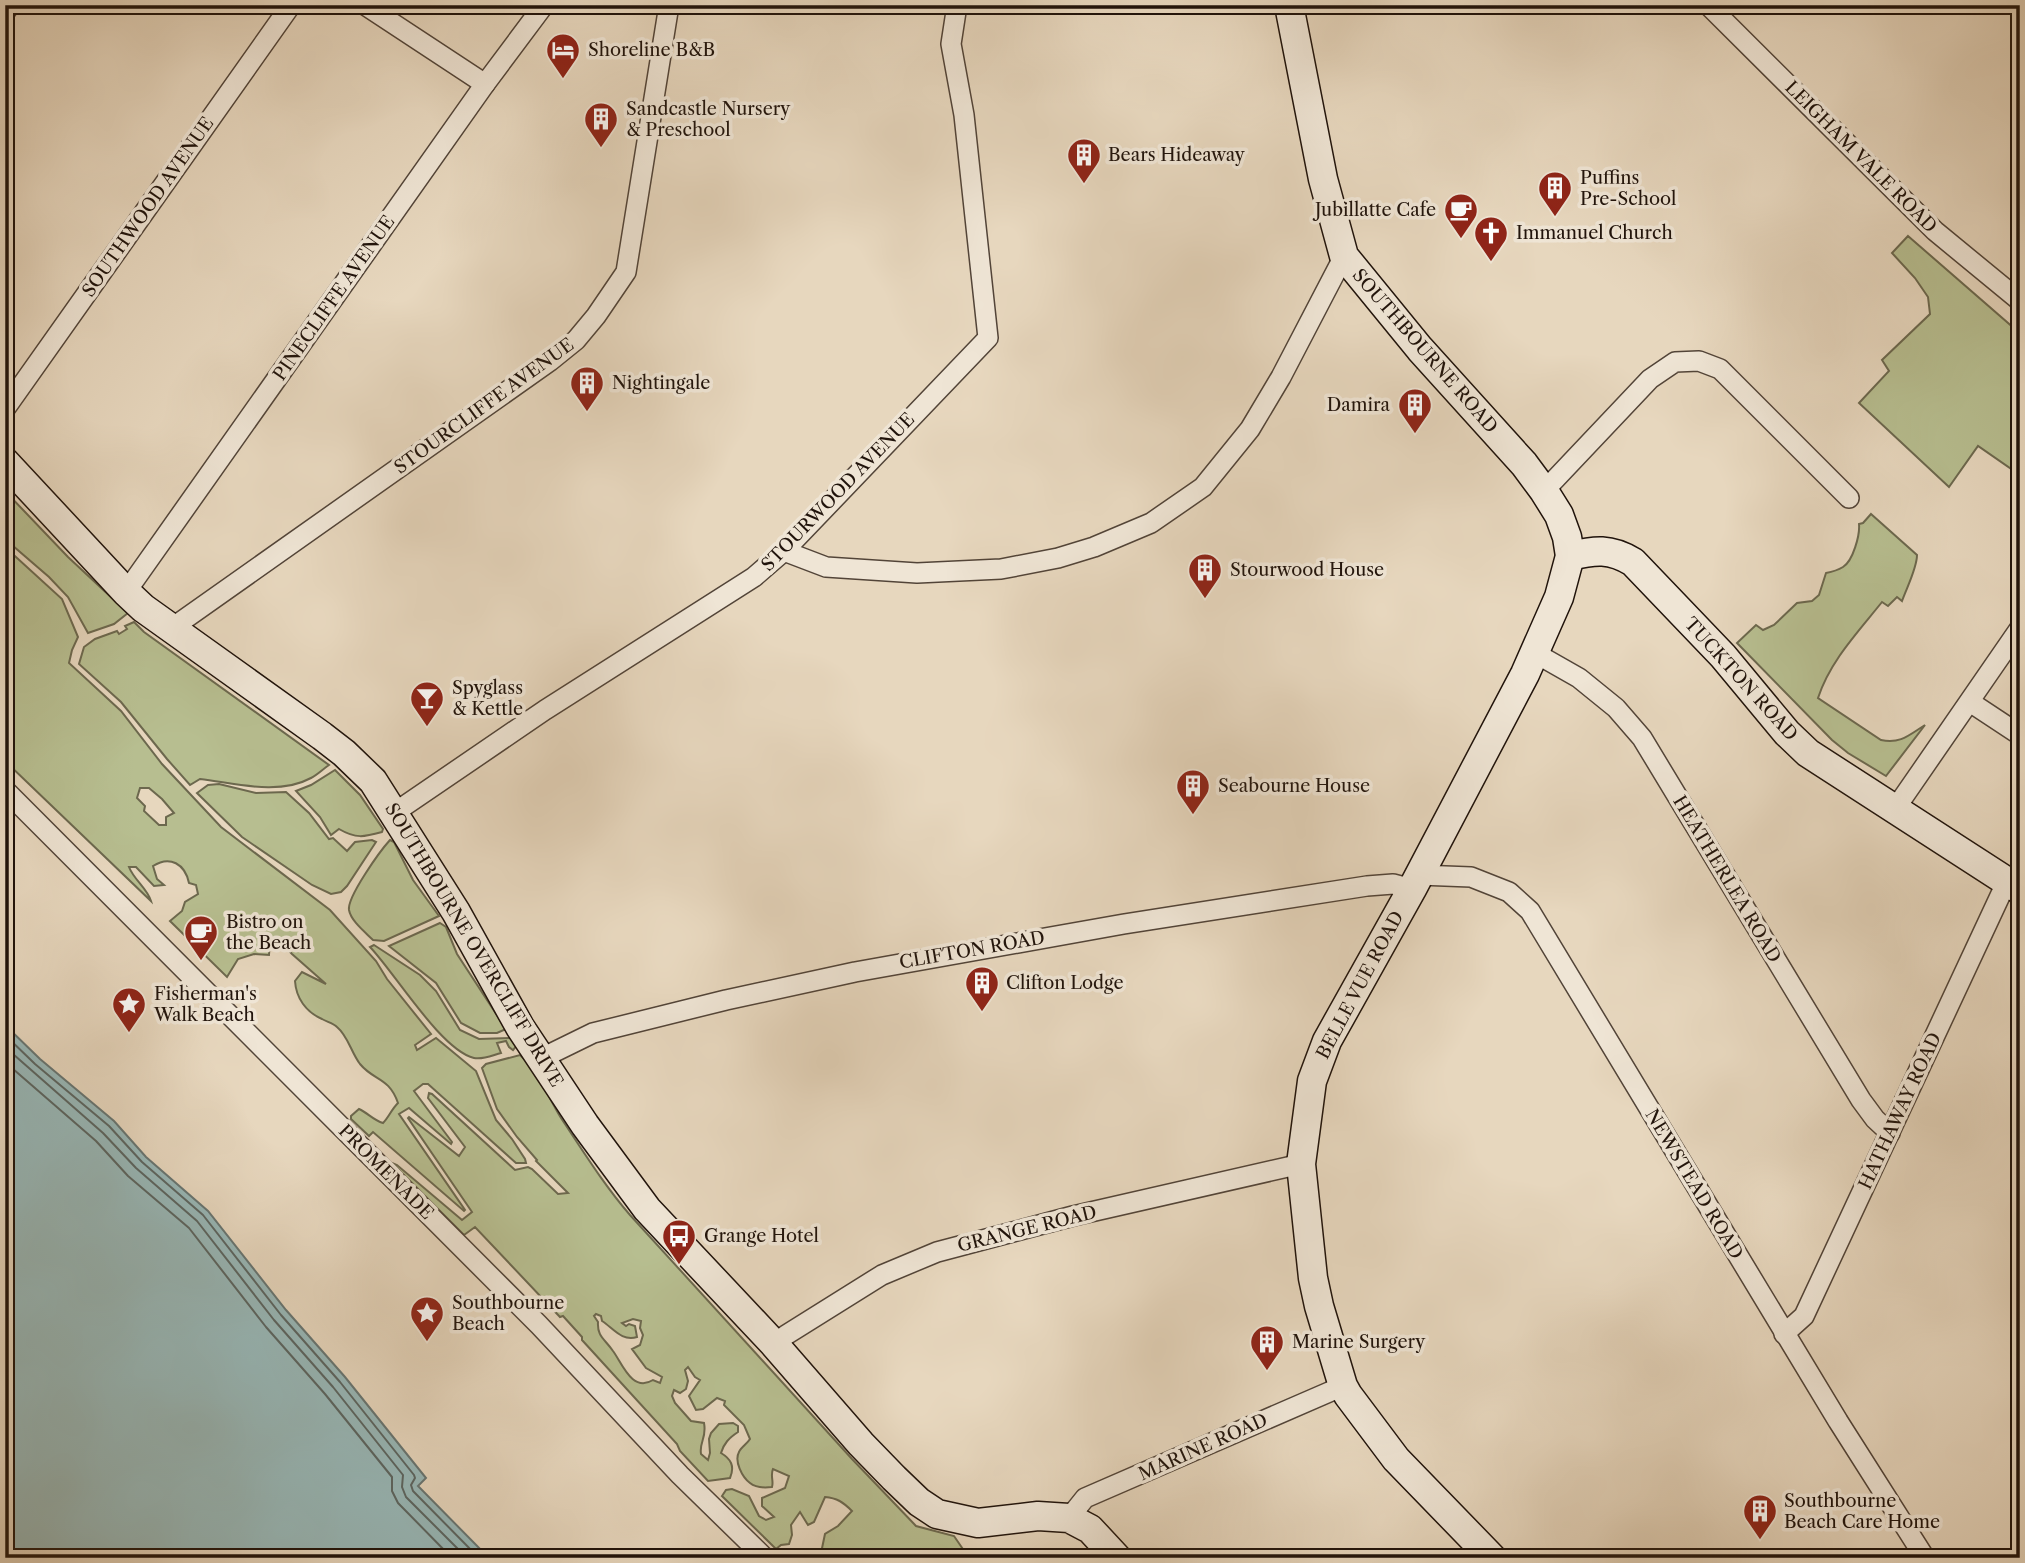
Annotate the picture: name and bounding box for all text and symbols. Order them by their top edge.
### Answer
hotel icon: Shoreline B&B [544,31,582,80]
place label: Shoreline B&B [588,39,715,61]
street label: LEIGHAM VALE ROAD [1781,77,1941,237]
place label: Sandcastle Nursery & Preschool [626,98,791,141]
building icon: Sandcastle Nursery & Preschool [582,100,620,149]
street label: SOUTHWOOD AVENUE [78,113,218,301]
building icon: Bears Hideaway [1065,136,1103,185]
place label: Bears Hideaway [1108,144,1246,166]
place label: Puffins Pre-School [1580,167,1676,210]
building icon: Puffins Pre-School [1536,169,1574,218]
cafe icon: Jubillatte Cafe [1442,191,1480,240]
place label: Jubillatte Cafe [1312,199,1436,221]
street label: PINECLIFFE AVENUE [269,211,399,385]
church icon: Immanuel Church [1472,214,1510,263]
place label: Immanuel Church [1516,222,1673,244]
street label: SOUTHBOURNE ROAD [1348,264,1502,438]
street label: STOURCLIFFE AVENUE [390,333,578,479]
building icon: Nightingale [568,364,606,413]
place label: Nightingale [612,372,710,394]
building icon: Damira [1396,386,1434,435]
place label: Damira [1327,394,1390,416]
street label: STOURWOOD AVENUE [757,408,919,576]
building icon: Stourwood House [1186,551,1224,600]
place label: Stourwood House [1230,559,1384,581]
street label: TUCKTON ROAD [1680,613,1802,745]
place label: Spyglass & Kettle [452,677,523,720]
bar icon: Spyglass & Kettle [408,679,446,728]
building icon: Seabourne House [1174,767,1212,816]
place label: Seabourne House [1218,775,1370,797]
street label: HEATHERLEA ROAD [1668,791,1786,967]
street label: SOUTHBOURNE OVERCLIFF DRIVE [380,799,568,1091]
street label: BELLE VUE ROAD [1312,907,1408,1063]
place label: Bistro on the Beach [226,911,311,954]
cafe icon: Bistro on the Beach [182,913,220,962]
street label: CLIFTON ROAD [898,926,1046,974]
building icon: Clifton Lodge [963,964,1001,1013]
place label: Clifton Lodge [1006,972,1124,994]
place label: Fisherman's Walk Beach [153,983,257,1026]
place icon: Fisherman's Walk Beach [110,985,148,1034]
street label: HATHAWAY ROAD [1854,1029,1946,1193]
street label: NEWSTEAD ROAD [1640,1105,1748,1263]
street label: PROMENADE [334,1120,438,1224]
street label: GRANGE ROAD [955,1201,1099,1257]
bus stop icon: Grange Hotel [660,1217,698,1266]
place label: Grange Hotel [704,1225,819,1247]
place label: Southbourne Beach [452,1292,564,1335]
place icon: Southbourne Beach [408,1294,446,1343]
building icon: Marine Surgery [1248,1323,1286,1372]
place label: Marine Surgery [1292,1331,1426,1353]
street label: MARINE ROAD [1135,1409,1271,1485]
place label: Southbourne Beach Care Home [1784,1490,1940,1533]
building icon: Southbourne Beach Care Home [1741,1492,1779,1541]

